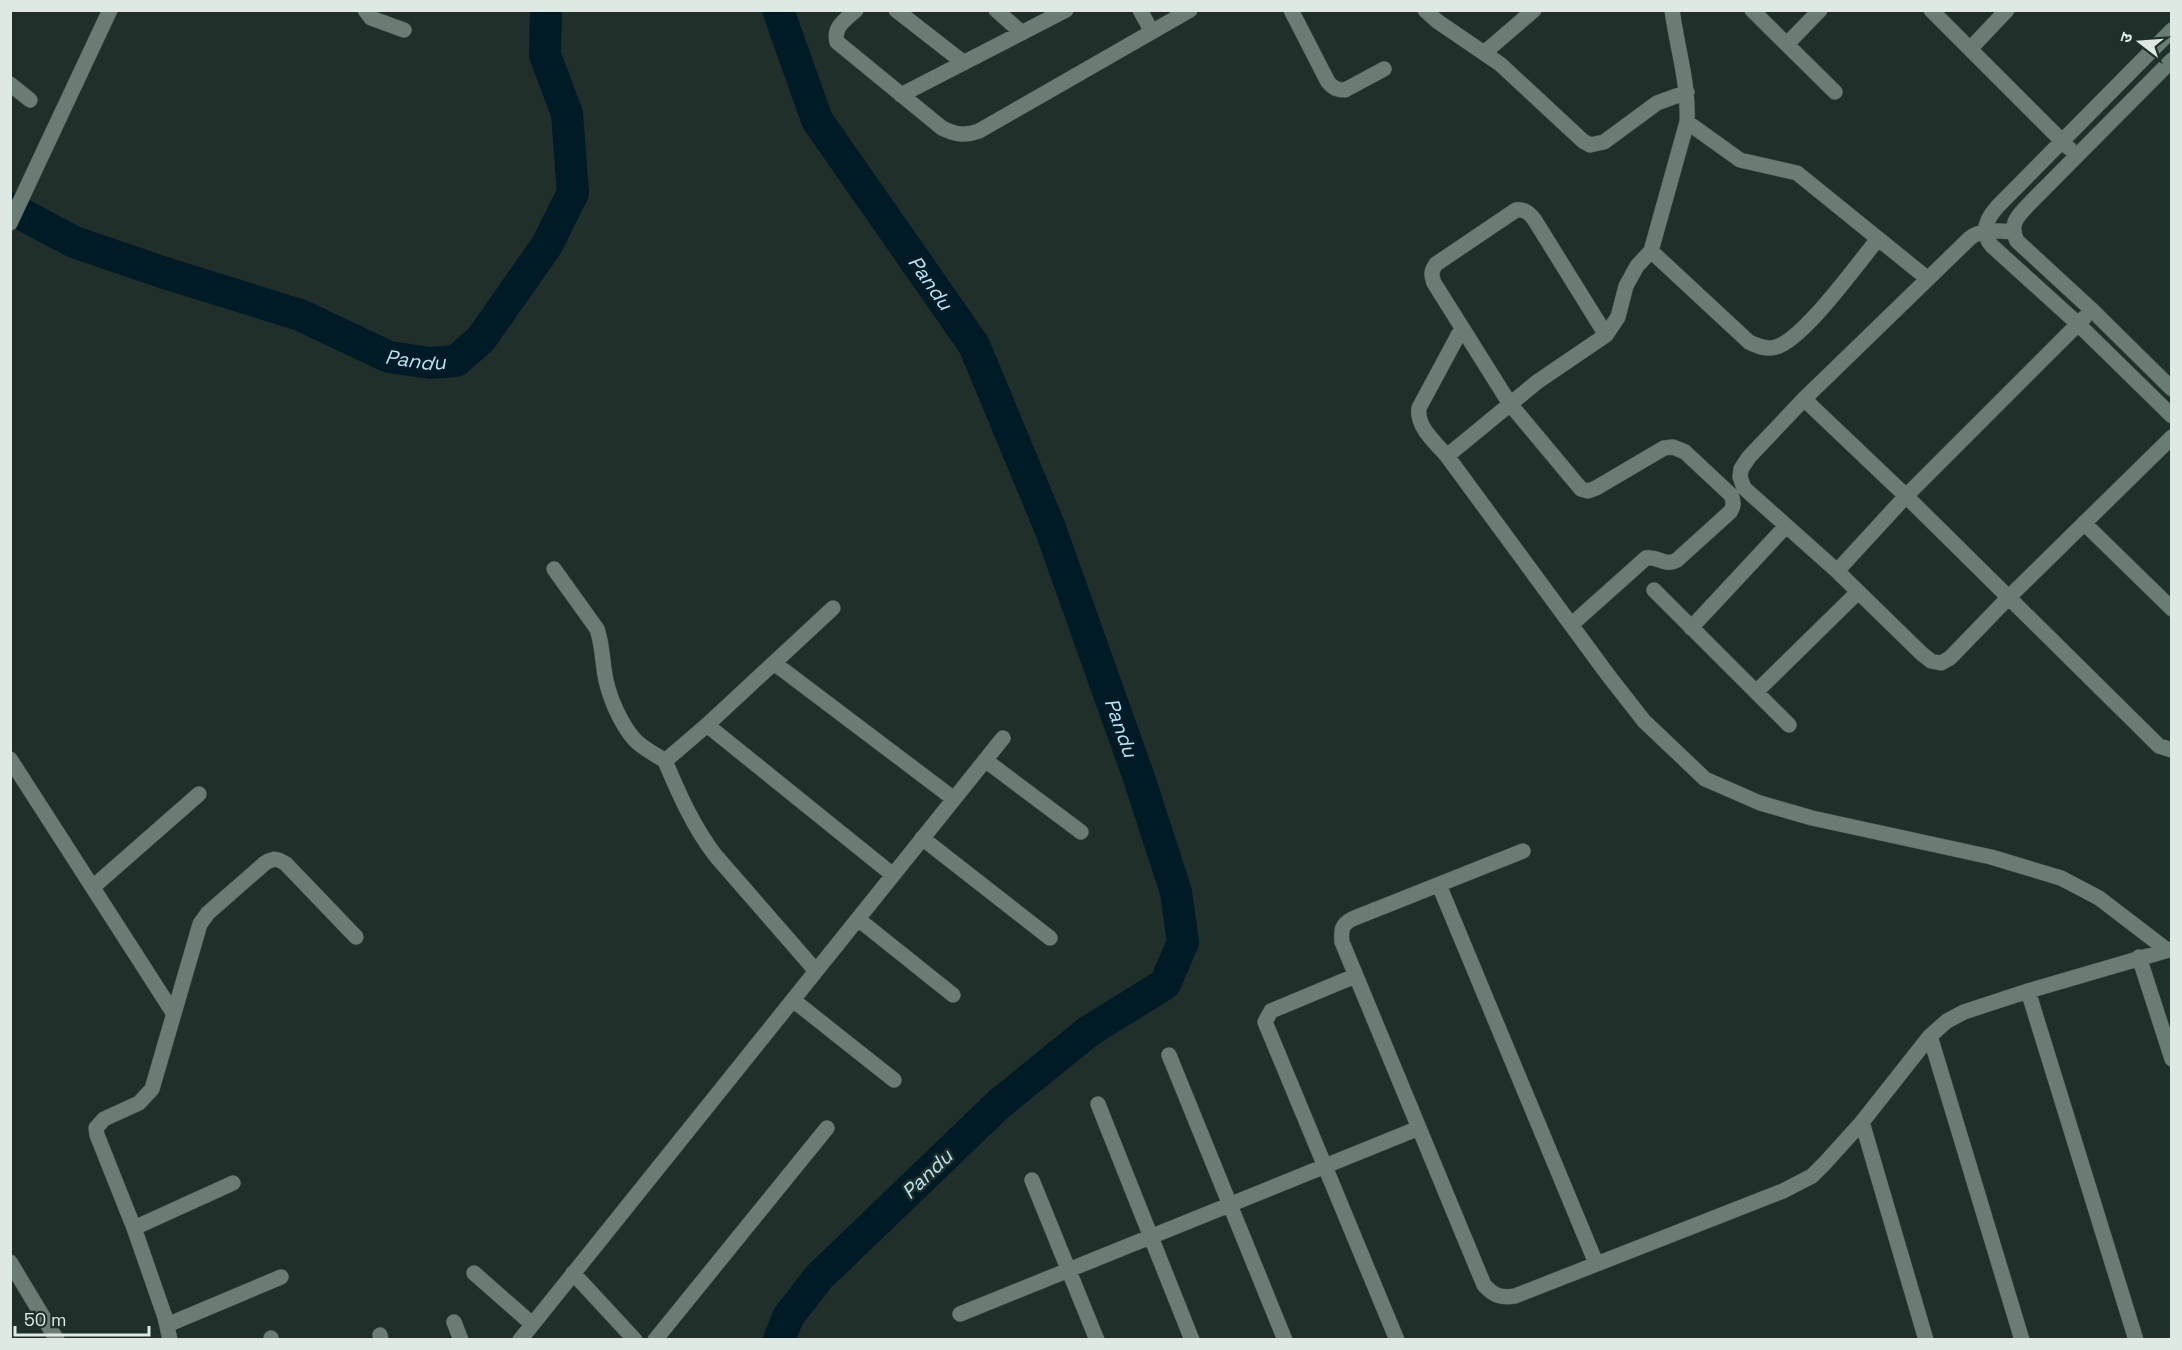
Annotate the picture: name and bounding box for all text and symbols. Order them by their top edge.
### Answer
north arrow [2110,12,2170,72]
text: उ [2115,30,2138,45]
water label: Pandu [902,250,960,316]
water label: Pandu [383,344,448,377]
water label: Pandu [1099,695,1144,762]
water label: Pandu [896,1142,959,1204]
scale bar [15,1299,148,1337]
text: 50 m [24,1308,66,1331]

